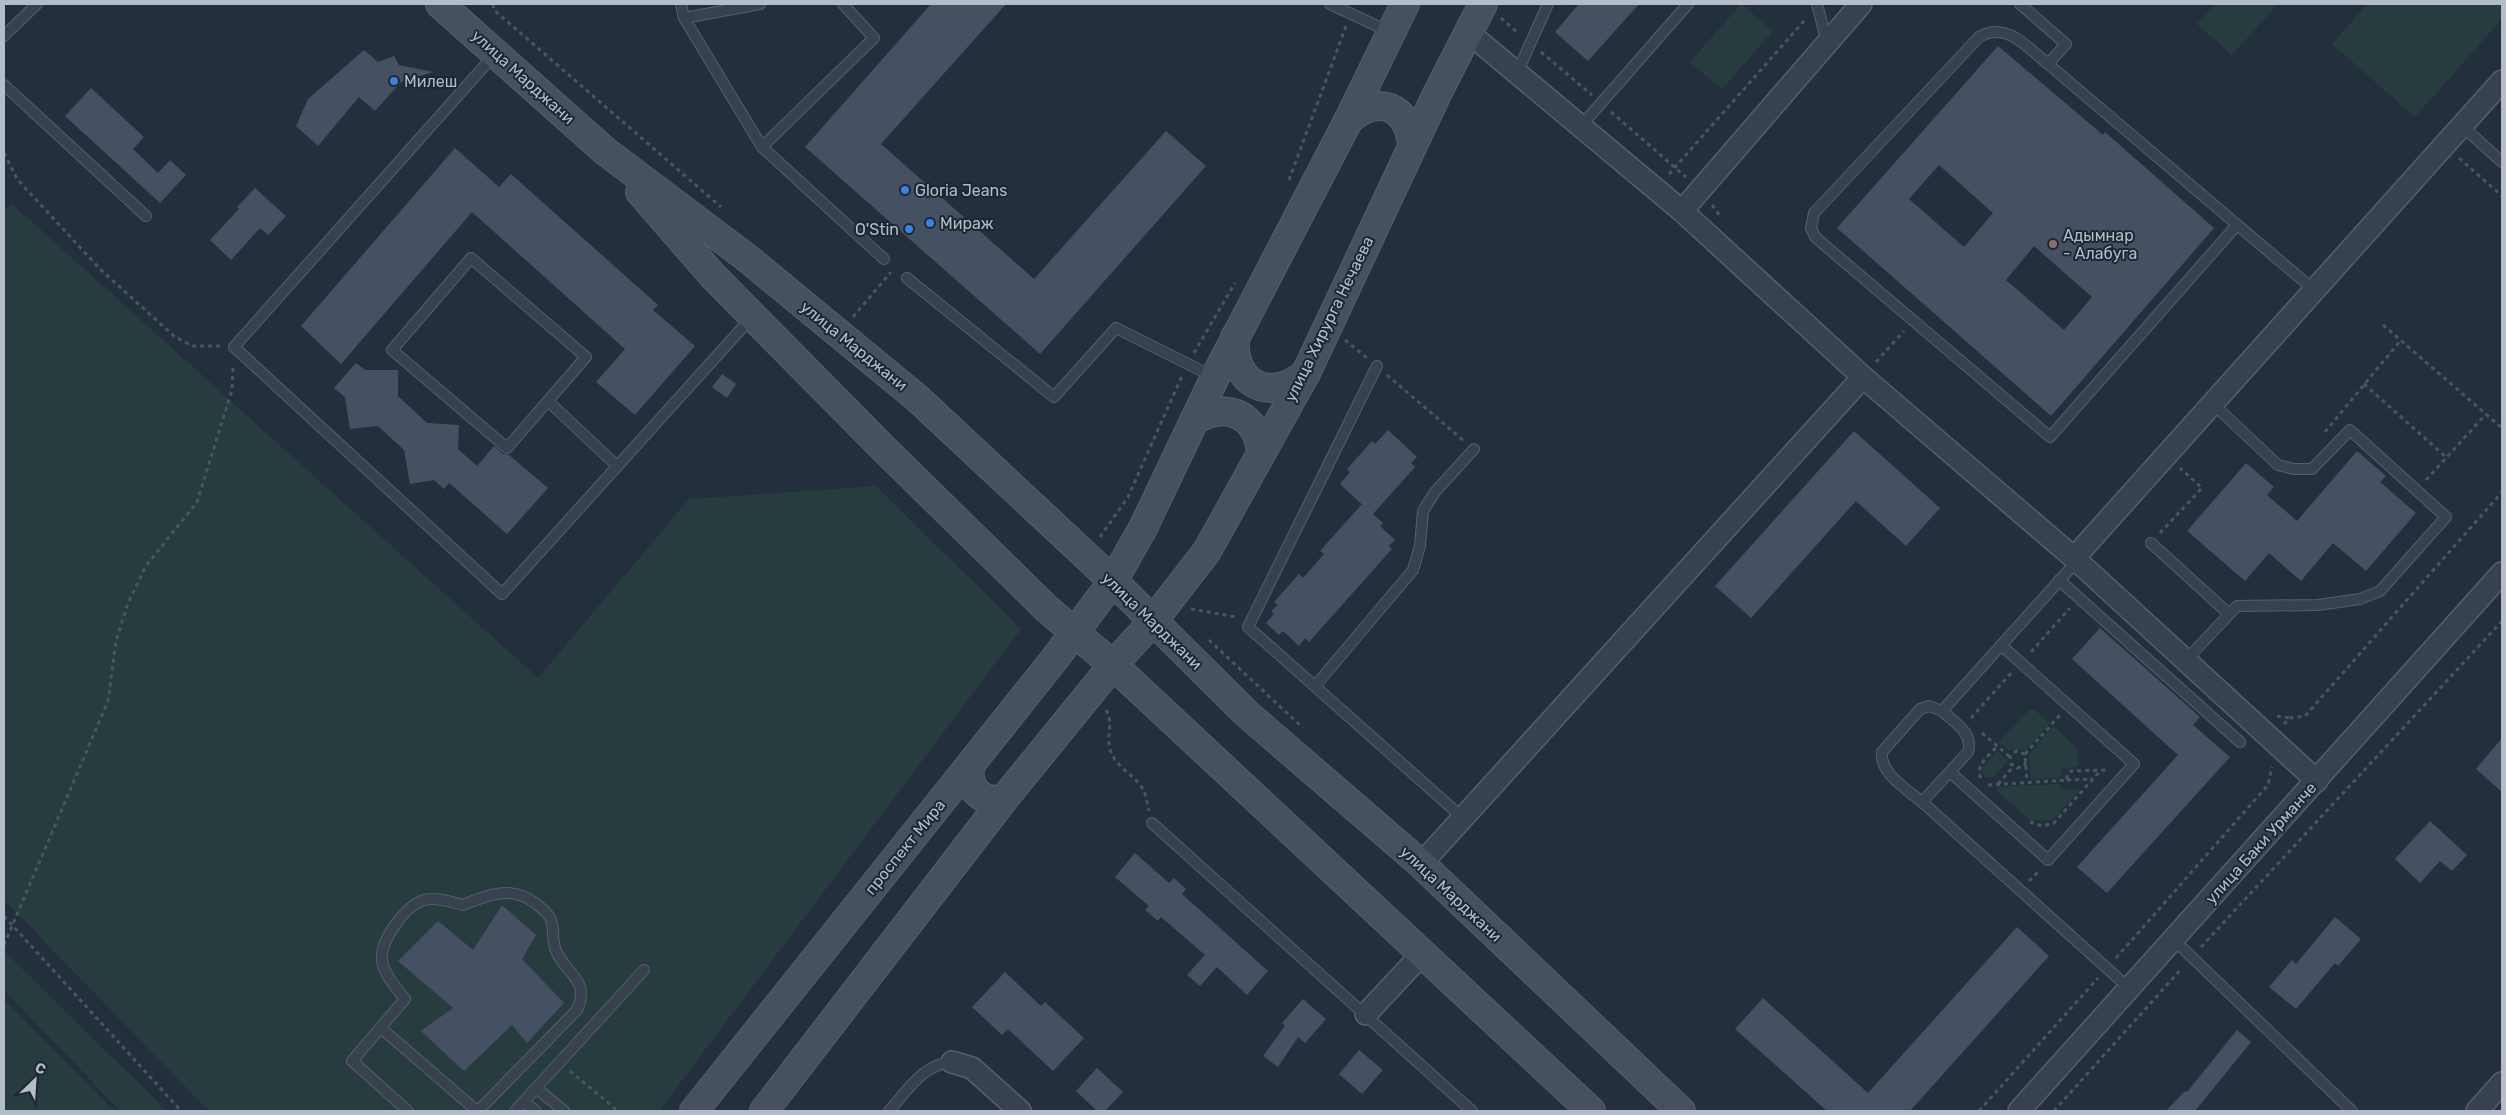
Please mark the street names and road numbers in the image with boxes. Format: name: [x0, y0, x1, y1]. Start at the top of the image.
street label: улица Марджани: [468, 26, 578, 128]
street label: улица Хирурга Нечаева: [1281, 233, 1377, 405]
street label: улица Марджани: [797, 297, 911, 395]
street label: улица Марджани: [1098, 568, 1206, 674]
street label: улица Баки Урманче: [2201, 778, 2321, 908]
street label: проспект Мира: [861, 796, 949, 898]
street label: улица Марджани: [1396, 842, 1506, 946]

